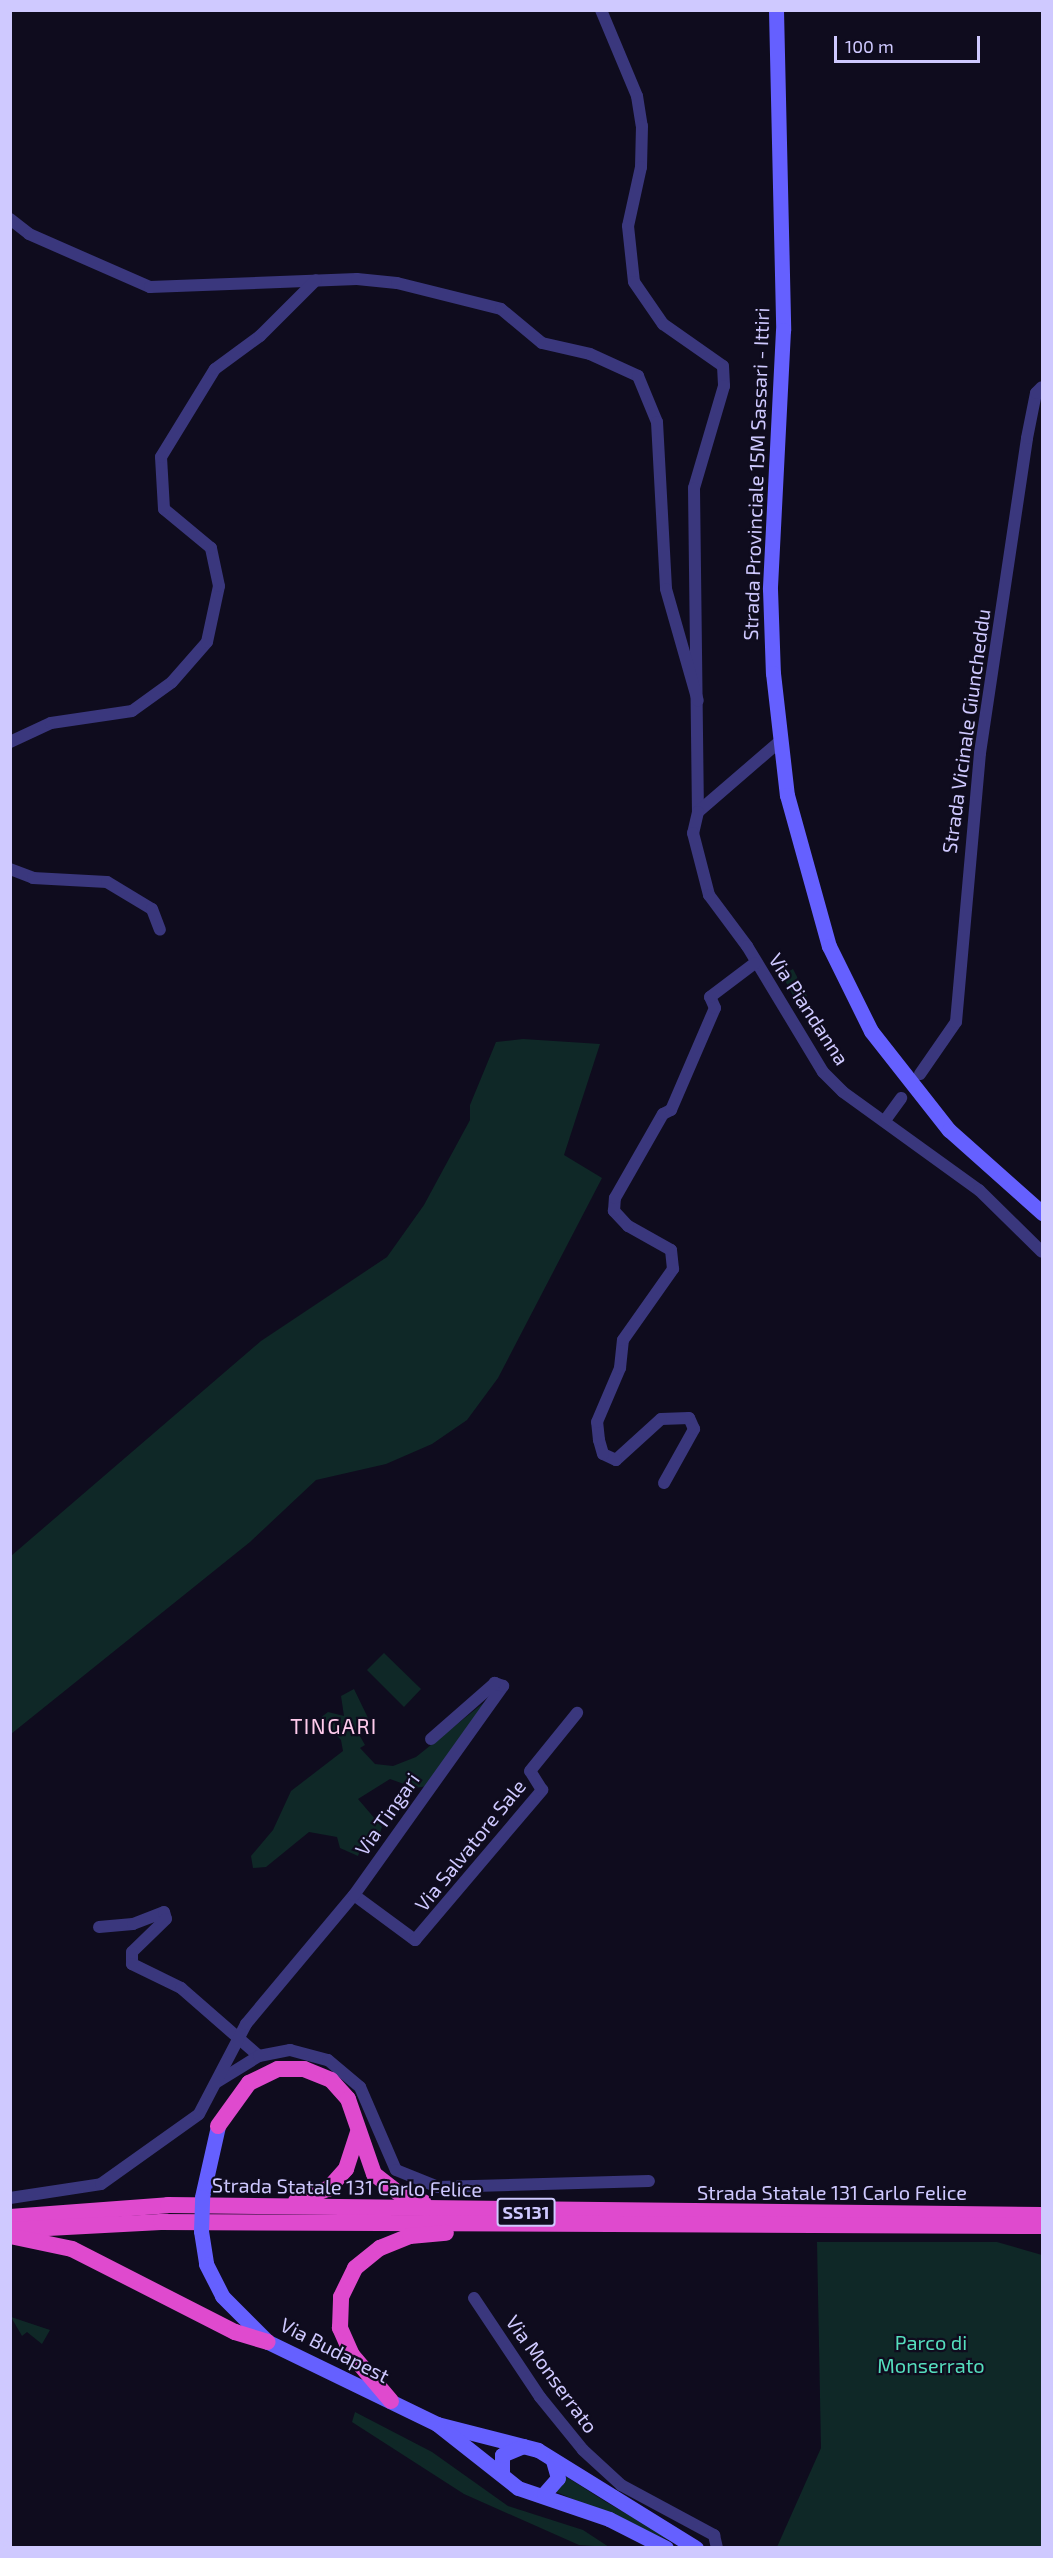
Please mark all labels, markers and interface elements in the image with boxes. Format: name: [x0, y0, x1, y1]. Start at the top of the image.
scale bar: [837, 24, 982, 62]
text: 100 m: [845, 35, 894, 57]
street label: Strada Provinciale 15M Sassari - Ittiri: [738, 307, 774, 641]
street label: Strada Vicinale Giuncheddu: [937, 607, 995, 855]
street label: Via Piandanna: [764, 949, 854, 1069]
district label: TINGARI: [290, 1713, 378, 1739]
street label: Via Tingari: [350, 1768, 424, 1860]
street label: Via Salvatore Sale: [410, 1774, 530, 1916]
street label: Strada Statale 131 Carlo Felice: [212, 2173, 482, 2201]
street label: Strada Statale 131 Carlo Felice: [697, 2180, 967, 2204]
road number: SS131: [496, 2197, 556, 2227]
street label: Via Monserrato: [501, 2310, 603, 2438]
street label: Via Budapest: [277, 2312, 393, 2388]
park label: Parco di Monserrato: [877, 2330, 985, 2377]

